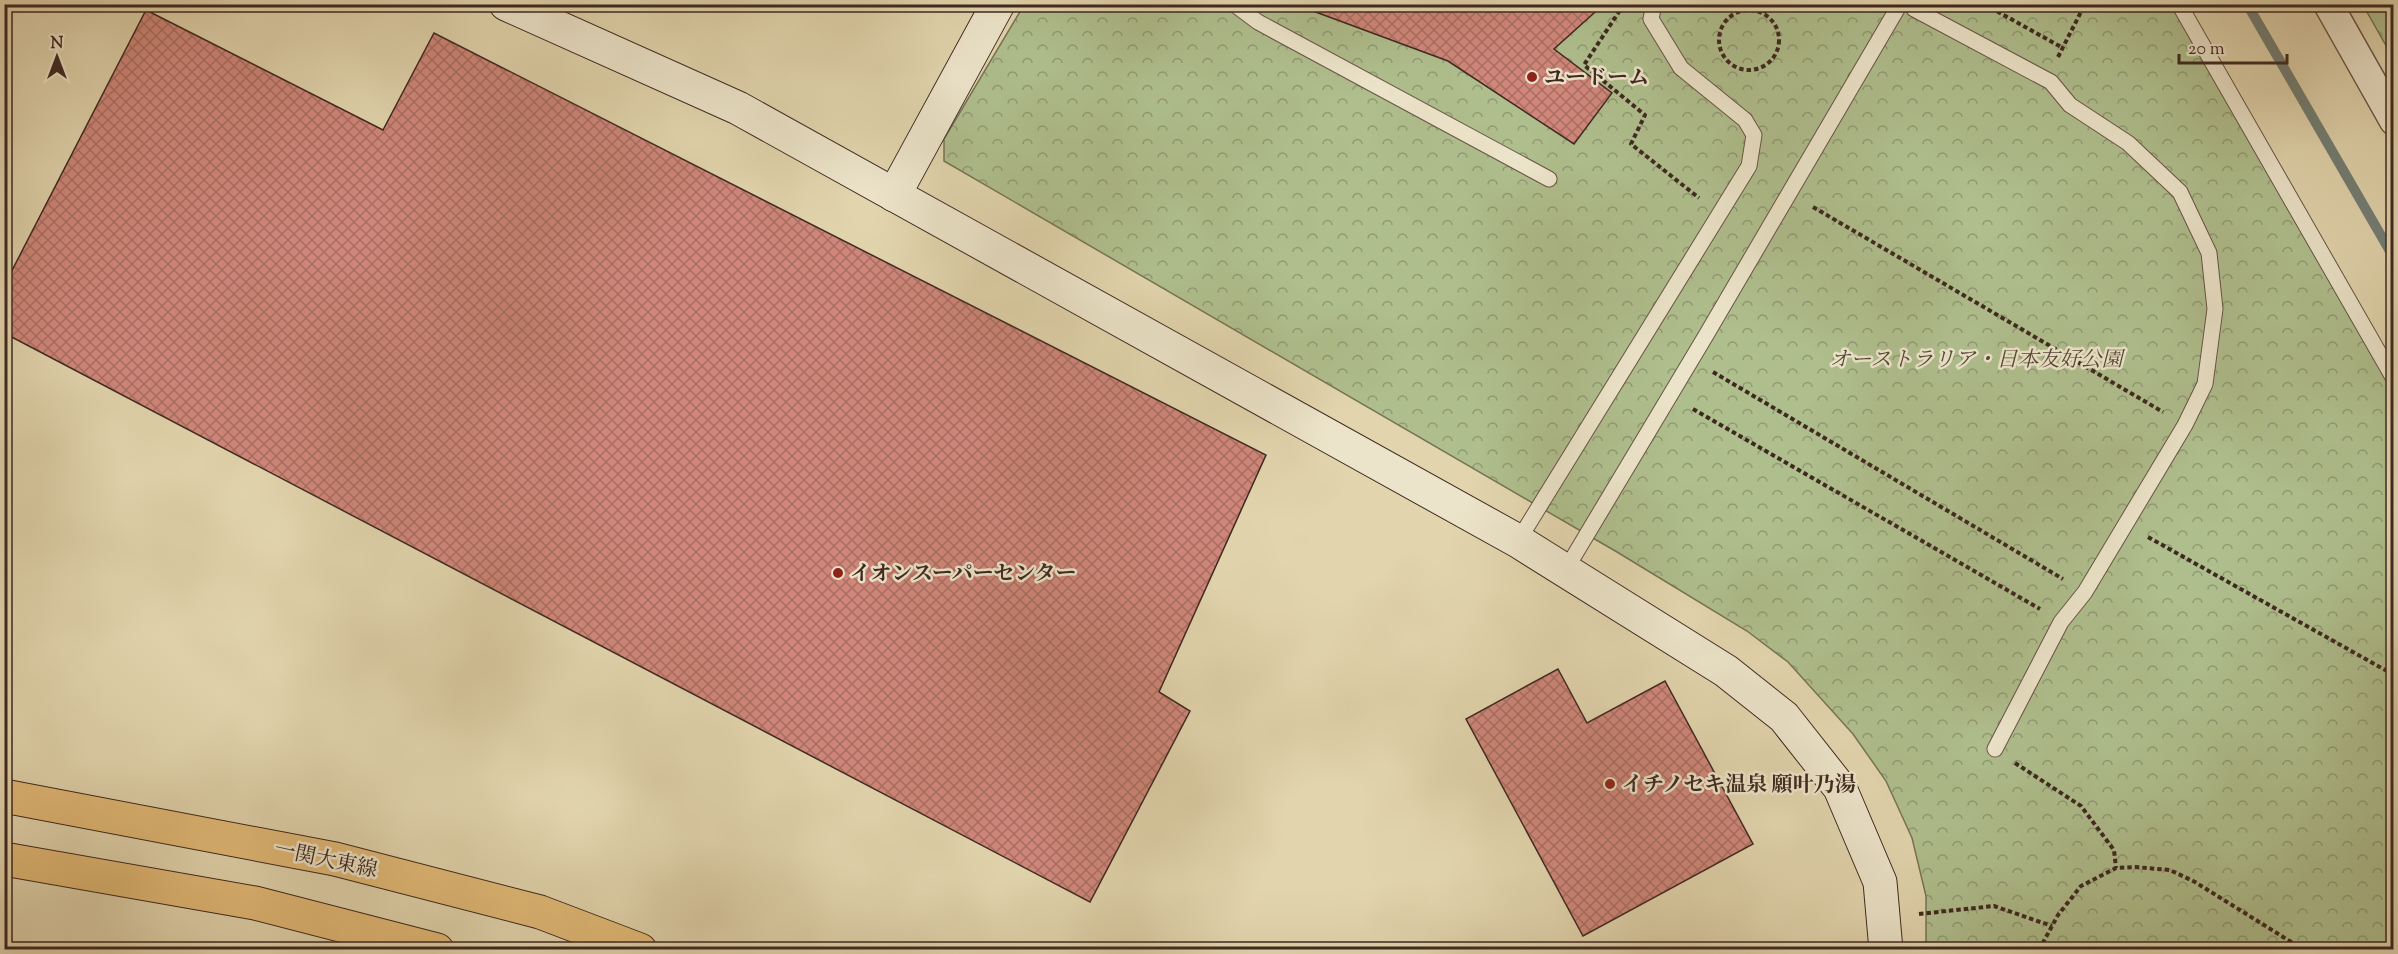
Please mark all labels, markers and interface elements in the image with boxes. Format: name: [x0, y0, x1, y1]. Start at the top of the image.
north arrow: [27, 27, 87, 87]
scale bar: [2179, 27, 2287, 65]
text: N: [51, 33, 64, 56]
text: 20 m: [2188, 37, 2225, 63]
place label: ユードーム: [1544, 64, 1649, 94]
marker: ユードーム: [1525, 70, 1539, 84]
park label: オーストラリア・日本友好公園: [1830, 346, 2125, 376]
place label: イオンスーパーセンター: [850, 560, 1076, 590]
marker: イオンスーパーセンター: [831, 566, 845, 580]
place label: イチノセキ温泉 願叶乃湯: [1622, 771, 1856, 801]
marker: イチノセキ温泉 願叶乃湯: [1603, 777, 1617, 791]
street label: 一関大東線: [271, 835, 380, 887]

